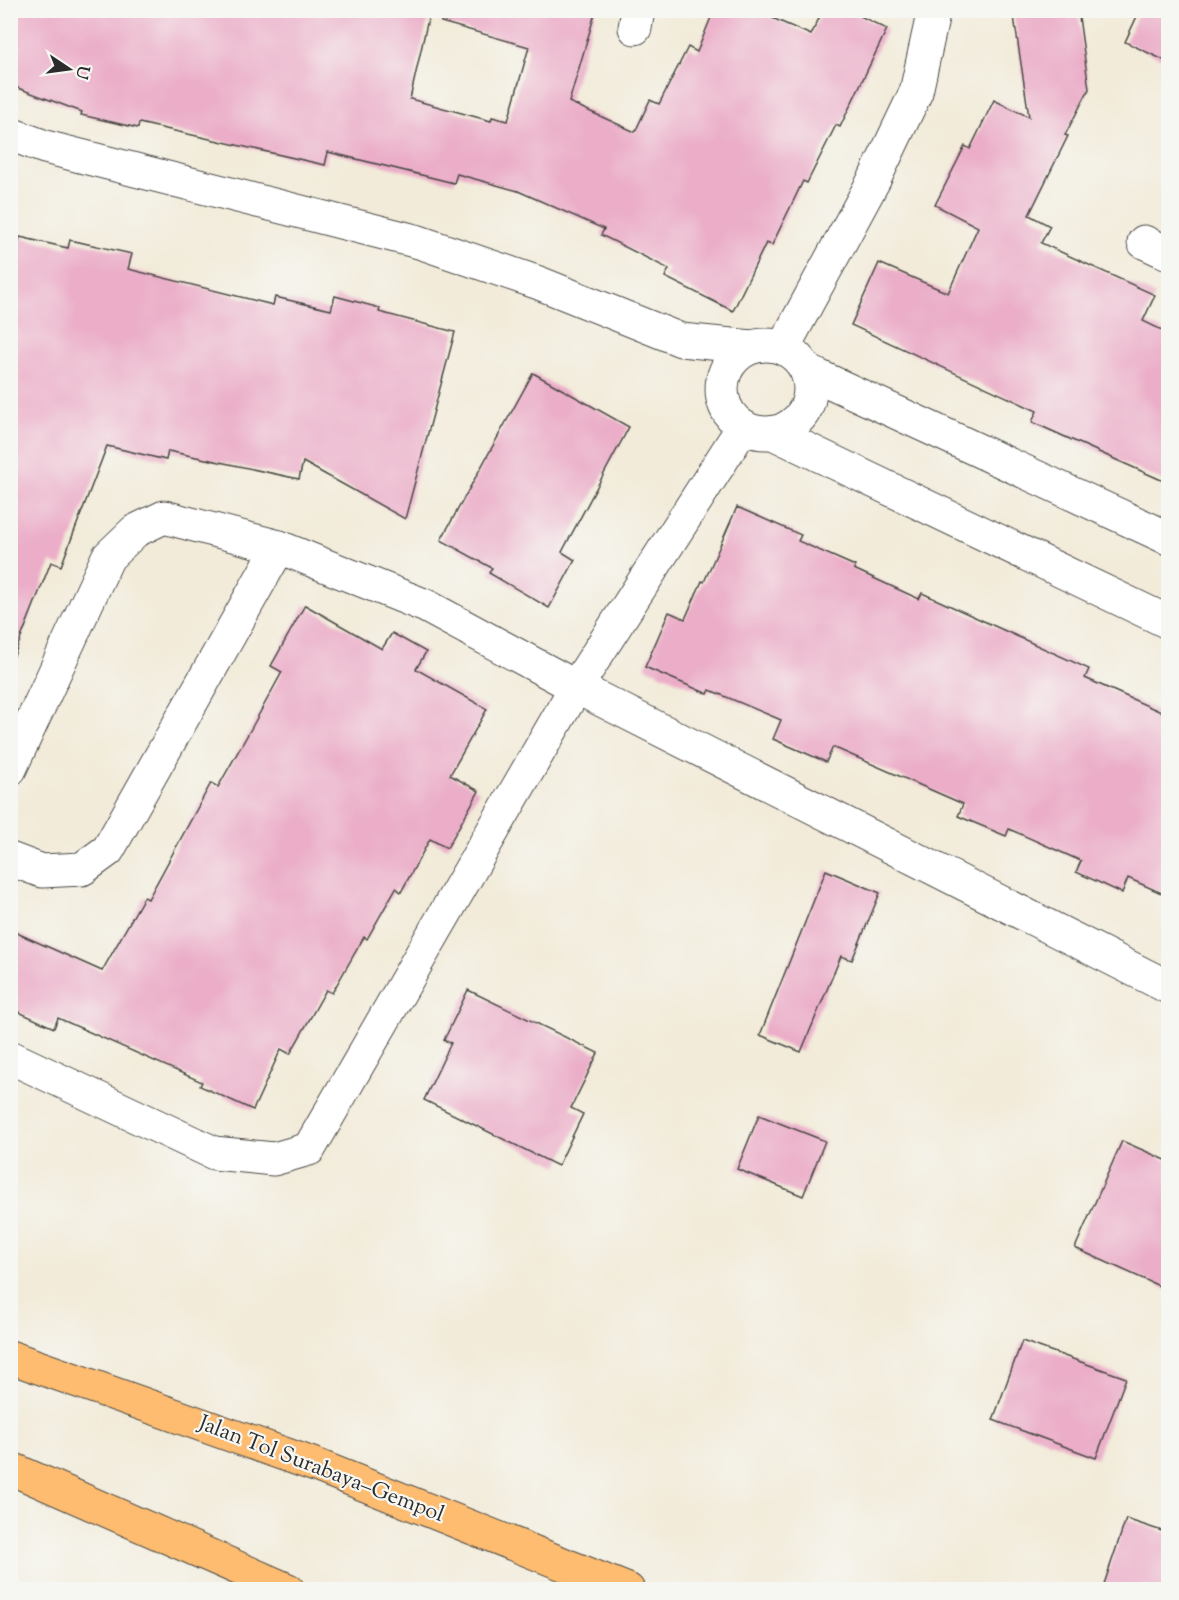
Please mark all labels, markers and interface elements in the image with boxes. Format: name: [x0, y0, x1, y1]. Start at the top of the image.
north arrow: [39, 39, 99, 99]
text: U: [68, 63, 94, 82]
street label: Jalan Tol Surabaya–Gempol: [193, 1408, 449, 1532]

